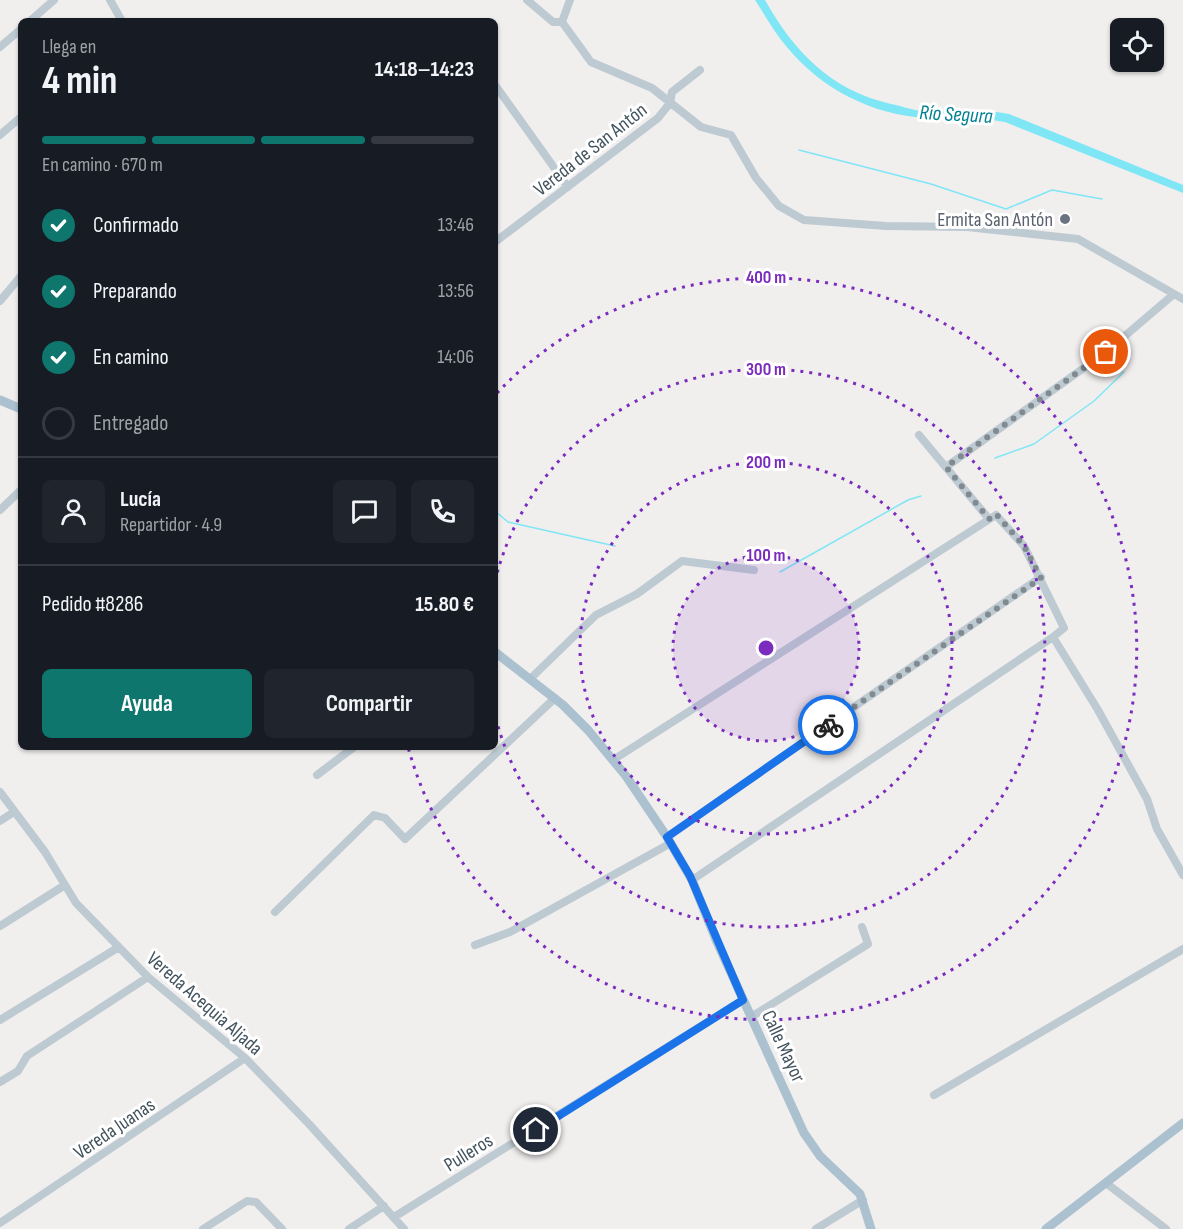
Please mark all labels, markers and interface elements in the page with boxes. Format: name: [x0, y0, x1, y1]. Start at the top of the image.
map controls: [1110, 18, 1164, 72]
button: locate: [1110, 18, 1164, 72]
text: Llega en: [42, 35, 96, 59]
text: 14:18–14:23: [375, 56, 474, 83]
text: 4 min: [42, 58, 117, 105]
street label: Vereda de San Antón: [529, 98, 652, 201]
water label: Río Segura: [919, 100, 994, 129]
text: En camino · 670 m: [42, 153, 163, 177]
place label: Ermita San Antón: [937, 208, 1053, 232]
icon: check: [42, 209, 75, 242]
text: Confirmado: [93, 212, 179, 239]
marker: Ermita San Antón: [1058, 212, 1072, 226]
text: 13:46: [438, 213, 474, 237]
text: 400 m: [746, 267, 786, 288]
icon: check: [42, 275, 75, 308]
text: Preparando: [93, 278, 177, 305]
text: 13:56: [438, 279, 474, 303]
pin: [1080, 326, 1131, 377]
icon: bag: [1089, 335, 1122, 368]
icon: check: [42, 341, 75, 374]
text: En camino: [93, 344, 169, 371]
text: 14:06: [437, 345, 474, 369]
text: 300 m: [746, 359, 786, 380]
text: Entregado: [93, 410, 168, 437]
text: 200 m: [746, 452, 786, 473]
button: person: [42, 480, 105, 543]
button: chat: [333, 480, 396, 543]
button: phone: [411, 480, 474, 543]
text: Lucía: [120, 486, 161, 513]
text: Repartidor · 4.9: [120, 513, 222, 537]
text: 100 m: [747, 545, 786, 566]
text: Pedido #8286: [42, 591, 144, 618]
text: 15.80 €: [415, 591, 474, 618]
centre of rings: [756, 638, 776, 658]
button: Ayuda: [42, 669, 252, 738]
button: Compartir: [264, 669, 474, 738]
courier: [798, 695, 858, 755]
icon: bike: [812, 709, 845, 742]
street label: Vereda Acequia Aljada: [142, 947, 267, 1061]
street label: Calle Mayor: [756, 1007, 810, 1087]
street label: Vereda Juanas: [69, 1093, 160, 1165]
pin: [510, 1104, 561, 1155]
icon: home: [519, 1113, 552, 1146]
street label: Pulleros: [440, 1129, 497, 1177]

